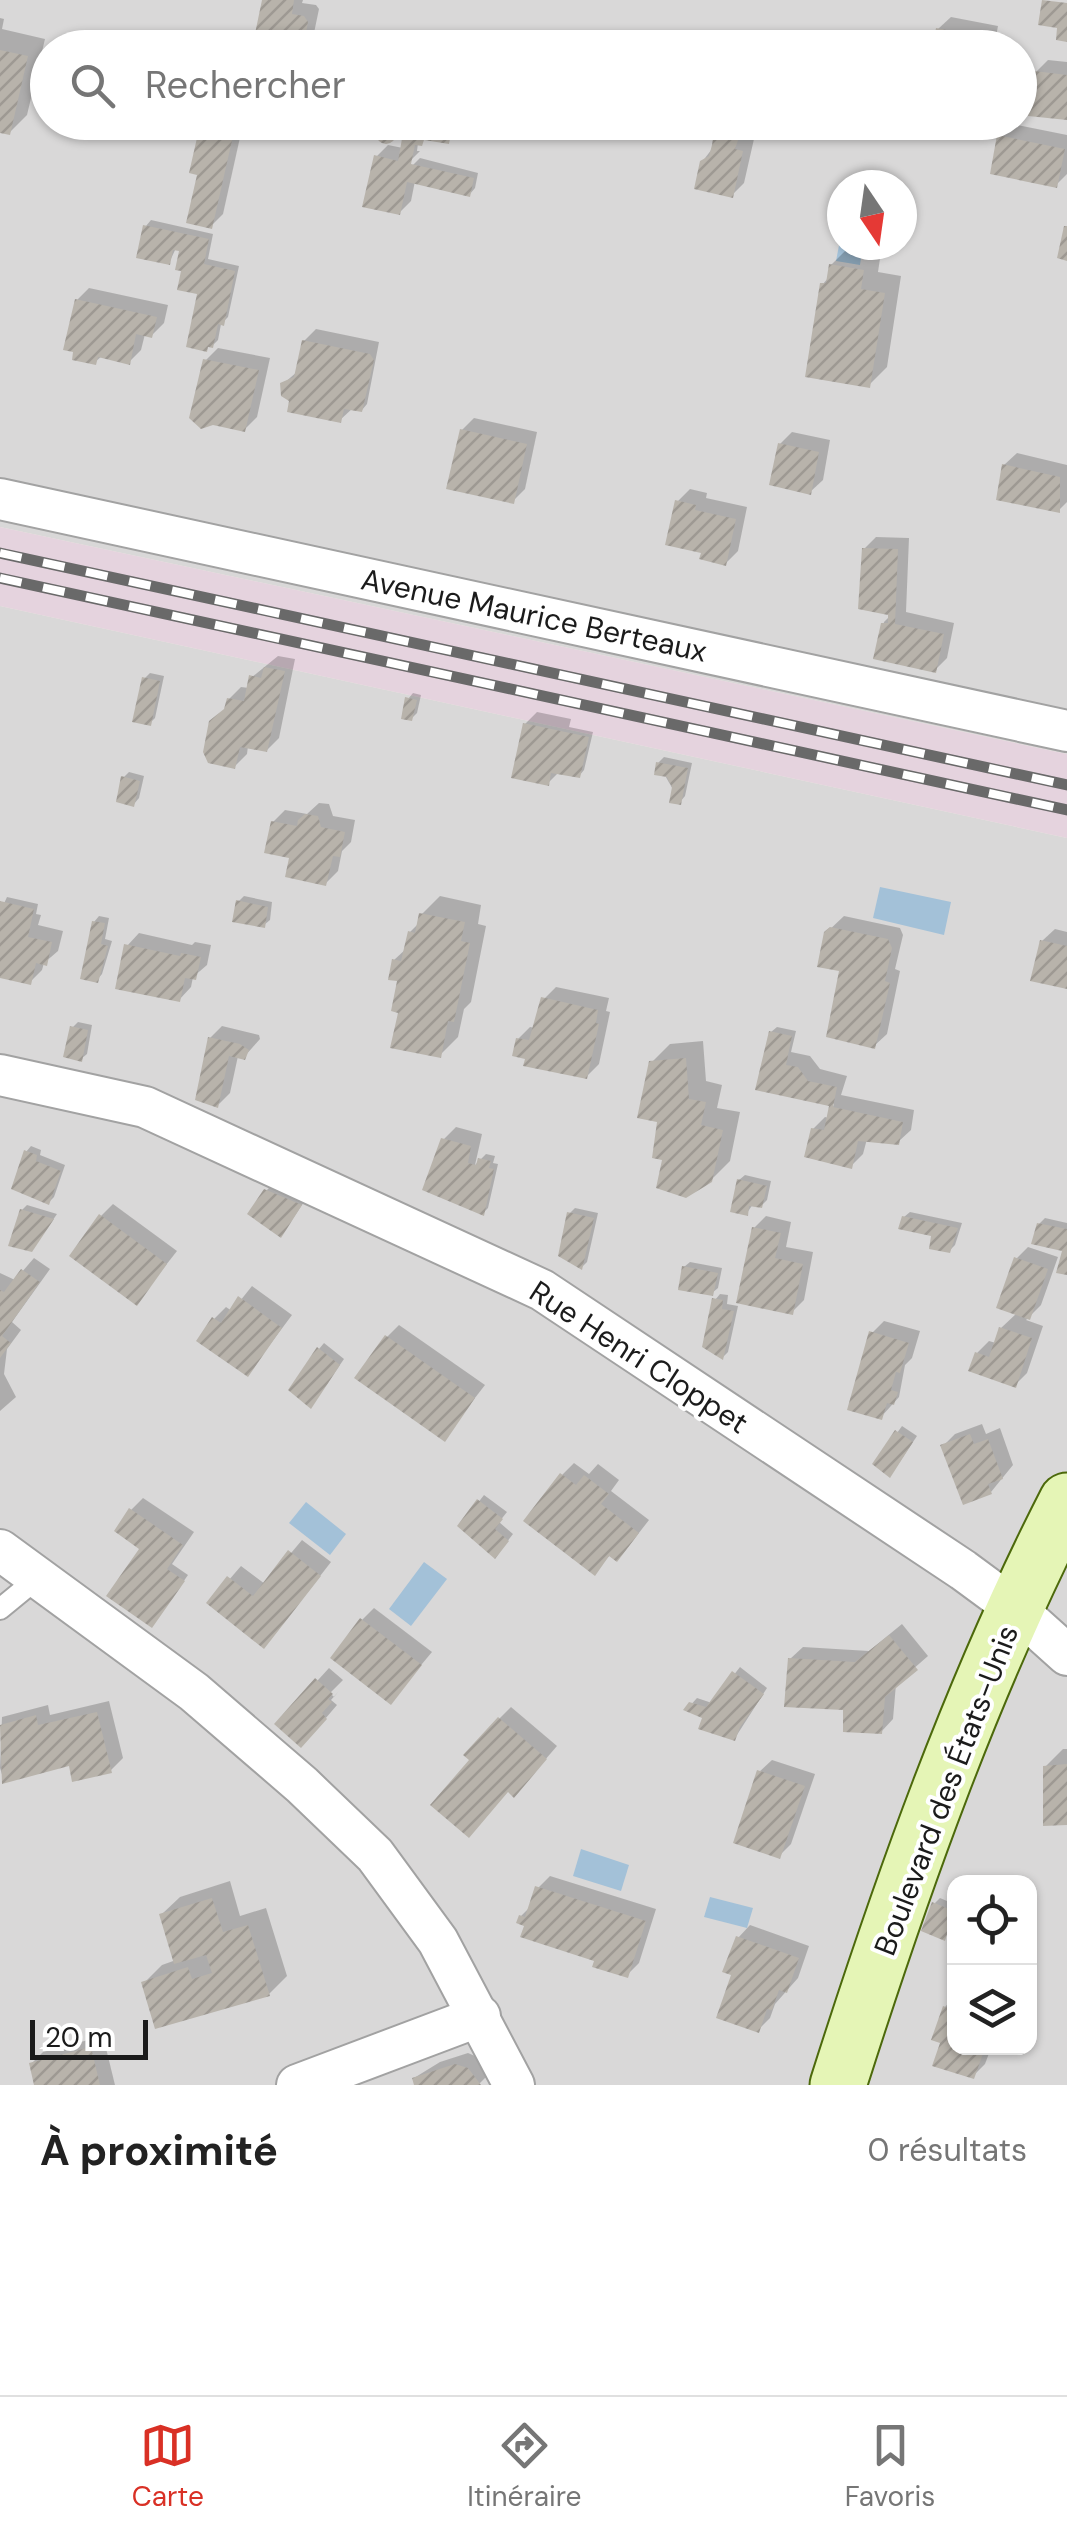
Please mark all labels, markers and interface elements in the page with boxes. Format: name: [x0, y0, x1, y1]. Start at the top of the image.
search box: [30, 30, 1037, 140]
icon: search: [65, 58, 120, 113]
text: Rechercher: [145, 60, 346, 110]
north arrow: [827, 170, 917, 260]
street label: Avenue Maurice Berteaux: [358, 559, 710, 671]
street label: Rue Henri Cloppet: [522, 1272, 756, 1442]
street label: Boulevard des États-Unis: [865, 1619, 1027, 1961]
map controls: [947, 1875, 1037, 2055]
button: locate: [947, 1875, 1037, 1965]
button: layers: [947, 1965, 1037, 2055]
scale bar: [30, 2015, 148, 2060]
text: 20 m: [45, 2019, 112, 2056]
text: À proximité: [40, 2123, 278, 2178]
text: 0 résultats: [868, 2129, 1027, 2171]
tab: Carte: [132, 2418, 204, 2515]
tab: Itinéraire: [467, 2418, 581, 2515]
tab: Favoris: [845, 2418, 935, 2515]

